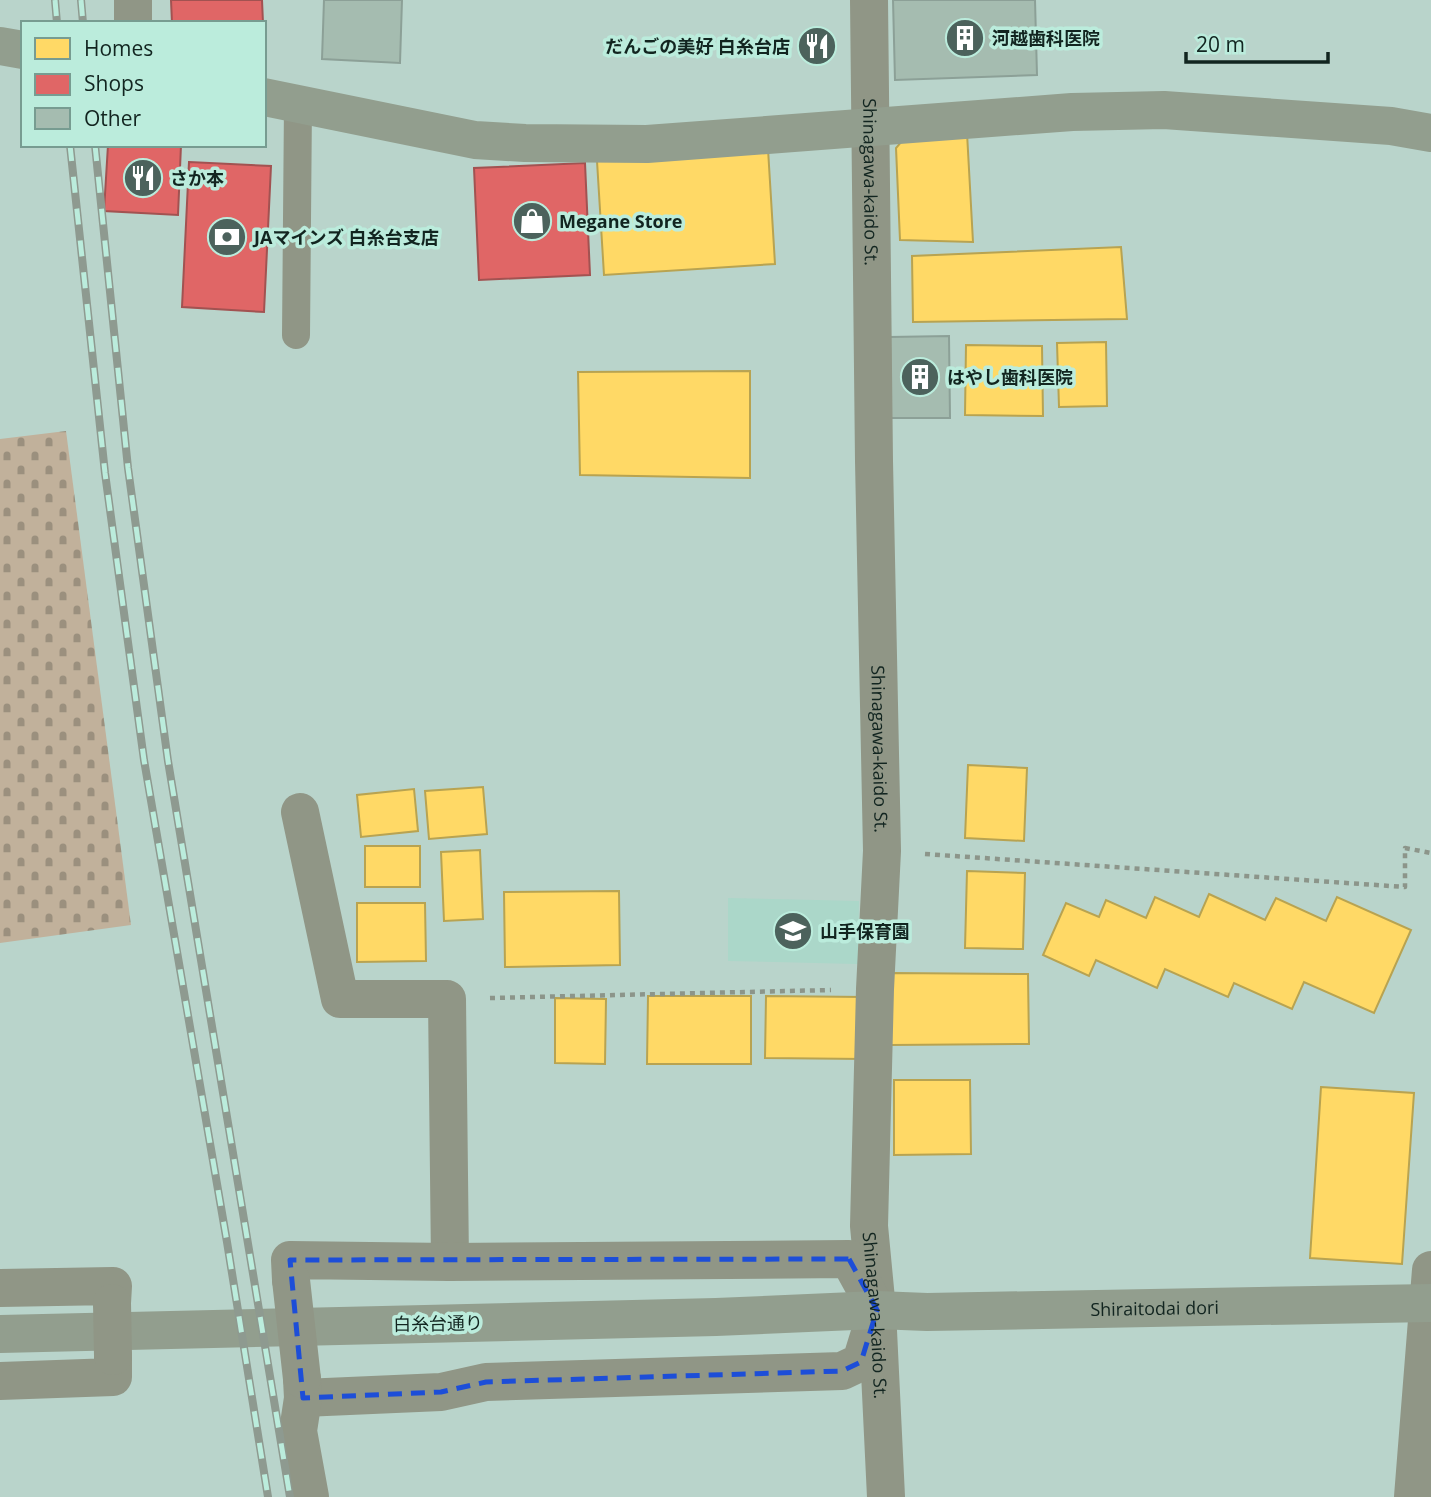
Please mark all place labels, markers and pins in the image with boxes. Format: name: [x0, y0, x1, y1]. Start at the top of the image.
building icon: 河越歯科医院: [944, 17, 986, 59]
restaurant icon: だんごの美好 白糸台店: [796, 25, 838, 67]
place label: 河越歯科医院: [992, 26, 1100, 50]
place label: だんごの美好 白糸台店: [605, 34, 790, 58]
restaurant icon: さか本: [122, 157, 164, 199]
place label: さか本: [170, 166, 224, 190]
shop icon: Megane Store: [511, 200, 553, 242]
place label: Megane Store: [559, 209, 682, 233]
bank icon: JAマインズ 白糸台支店: [206, 216, 248, 258]
place label: JAマインズ 白糸台支店: [252, 225, 439, 249]
building icon: はやし歯科医院: [899, 356, 941, 398]
place label: はやし歯科医院: [947, 365, 1073, 389]
school or university icon: 山手保育園: [772, 910, 814, 952]
place label: 山手保育園: [820, 919, 910, 943]

